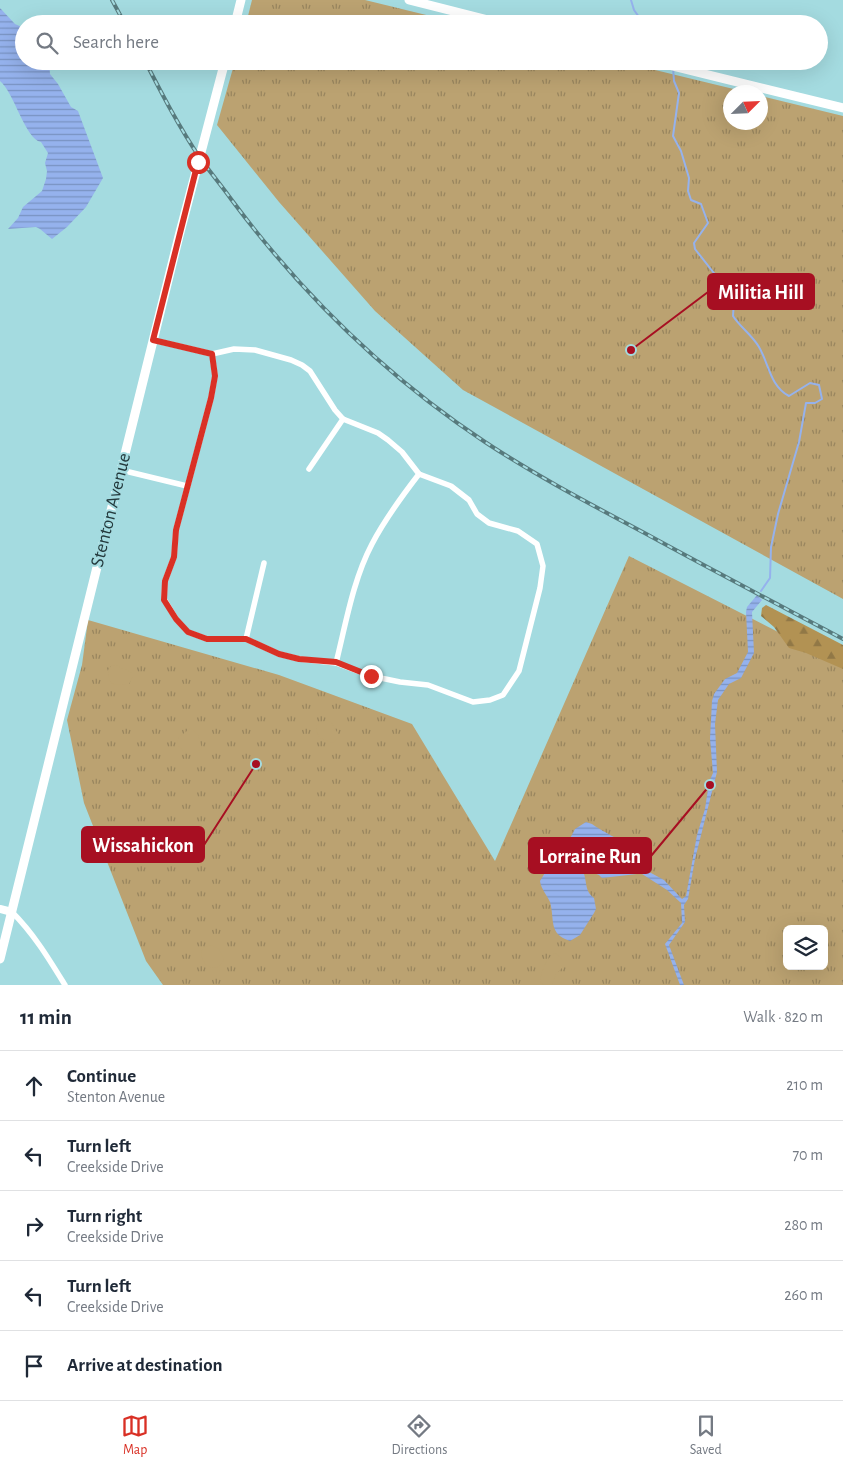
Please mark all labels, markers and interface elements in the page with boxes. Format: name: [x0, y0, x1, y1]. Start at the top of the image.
search box: [15, 15, 828, 70]
icon: search: [33, 29, 61, 57]
text: Search here: [73, 33, 159, 52]
north arrow: [723, 85, 768, 130]
route start: [187, 151, 210, 174]
callout: Militia Hill: [708, 274, 814, 309]
text: Militia Hill: [718, 283, 804, 303]
street label: Stenton Avenue: [88, 451, 134, 569]
route end: [360, 665, 383, 688]
callout: Wissahickon: [82, 827, 204, 862]
text: Wissahickon: [92, 836, 194, 856]
callout: Lorraine Run: [529, 838, 651, 873]
text: Lorraine Run: [539, 847, 641, 867]
map controls: [783, 925, 828, 970]
button: layers: [783, 925, 828, 970]
text: 11 min: [20, 1007, 72, 1028]
text: Walk · 820 m: [743, 1009, 823, 1025]
text: Continue: [67, 1067, 136, 1086]
icon: ahead: [20, 1072, 48, 1100]
text: 210 m: [786, 1077, 823, 1093]
text: Stenton Avenue: [67, 1089, 165, 1105]
text: Turn left: [67, 1137, 131, 1156]
icon: left: [20, 1142, 48, 1170]
text: 70 m: [792, 1147, 823, 1163]
text: Creekside Drive: [67, 1159, 164, 1175]
text: Turn right: [67, 1207, 142, 1226]
icon: right: [20, 1212, 48, 1240]
text: 280 m: [784, 1217, 823, 1233]
text: Creekside Drive: [67, 1229, 164, 1245]
text: Turn left: [67, 1277, 131, 1296]
icon: left: [20, 1282, 48, 1310]
text: 260 m: [784, 1287, 823, 1303]
text: Creekside Drive: [67, 1299, 164, 1315]
icon: arrive: [20, 1352, 48, 1380]
text: Arrive at destination: [67, 1356, 223, 1375]
tab: Map: [121, 1412, 149, 1459]
tab: Directions: [392, 1412, 447, 1459]
tab: Saved: [690, 1412, 722, 1459]

